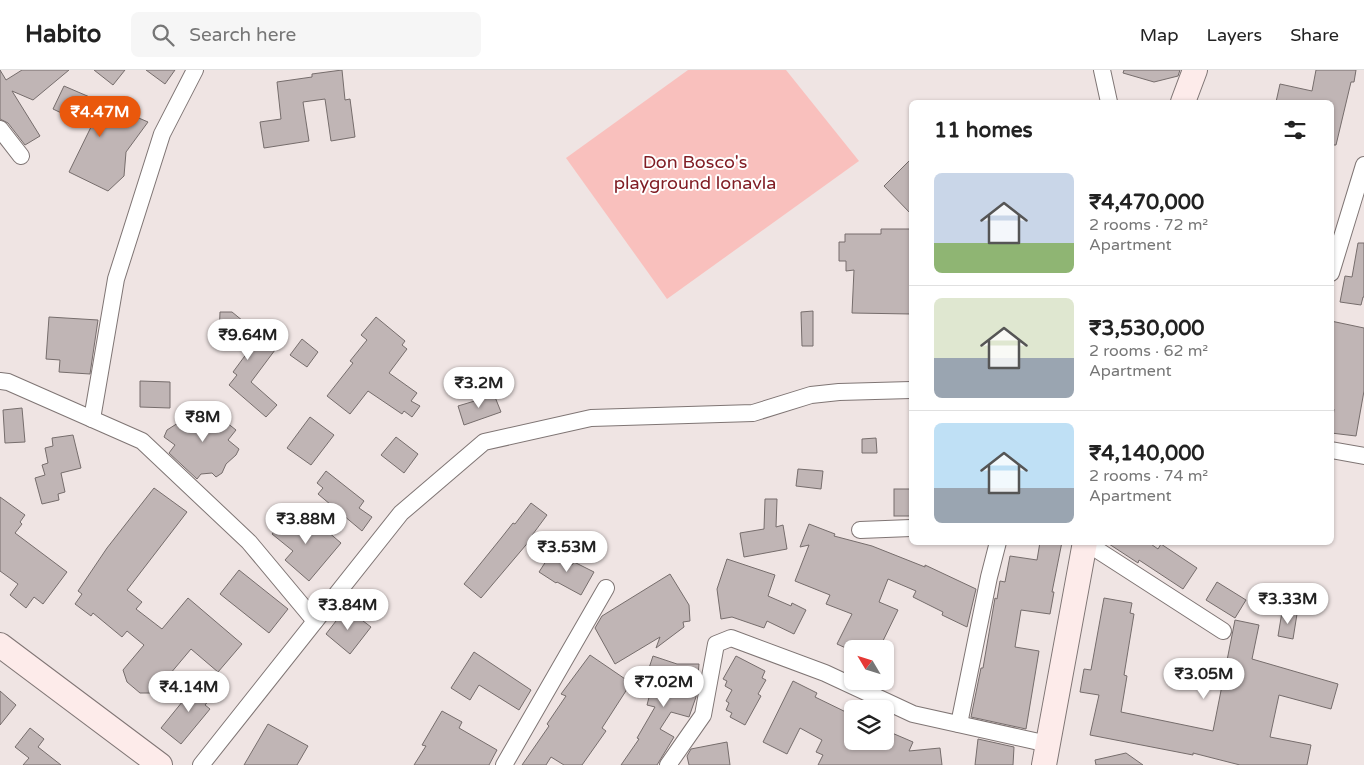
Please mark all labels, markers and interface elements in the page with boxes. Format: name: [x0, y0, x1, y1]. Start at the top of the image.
search box: [131, 12, 481, 57]
text: Habito: [25, 20, 101, 49]
icon: search: [149, 21, 177, 49]
text: Search here: [189, 24, 296, 46]
text: Map: [1140, 24, 1179, 46]
text: Layers: [1207, 24, 1262, 46]
text: Share: [1290, 24, 1339, 46]
pin: ₹4.47M: [59, 96, 141, 138]
text: ₹4.47M: [71, 102, 129, 122]
icon: filters: [1281, 116, 1309, 144]
text: 11 homes: [934, 118, 1033, 143]
park label: Don Bosco's playground lonavla: [614, 151, 776, 194]
text: ₹4,470,000: [1089, 190, 1204, 215]
icon: home: [974, 193, 1034, 253]
text: 2 rooms · 72 m²: [1089, 215, 1208, 235]
text: Apartment: [1089, 235, 1172, 255]
text: ₹3,530,000: [1089, 316, 1205, 341]
pin: ₹9.64M: [207, 318, 289, 361]
icon: home: [974, 318, 1034, 378]
text: ₹9.64M: [218, 325, 278, 345]
text: 2 rooms · 62 m²: [1089, 341, 1208, 361]
text: Apartment: [1089, 361, 1172, 381]
pin: ₹3.2M: [444, 366, 514, 409]
text: ₹3.2M: [454, 373, 504, 393]
pin: ₹8M: [179, 400, 227, 443]
text: ₹8M: [186, 407, 220, 427]
text: ₹4,140,000: [1089, 441, 1205, 466]
icon: home: [974, 443, 1034, 503]
text: 2 rooms · 74 m²: [1089, 466, 1208, 486]
text: Apartment: [1089, 486, 1172, 506]
pin: ₹3.88M: [265, 502, 347, 545]
text: ₹3.88M: [276, 509, 336, 529]
pin: ₹3.53M: [526, 530, 608, 573]
text: ₹3.53M: [537, 537, 597, 557]
pin: ₹3.33M: [1247, 582, 1329, 625]
pin: ₹3.84M: [307, 588, 389, 631]
text: ₹3.33M: [1258, 589, 1318, 609]
text: ₹3.84M: [318, 595, 378, 615]
north arrow: [844, 640, 894, 690]
map controls: [844, 640, 894, 750]
pin: ₹3.05M: [1163, 658, 1245, 700]
text: ₹3.05M: [1174, 664, 1234, 684]
pin: ₹7.02M: [623, 666, 705, 708]
pin: ₹4.14M: [148, 670, 230, 713]
text: ₹7.02M: [635, 672, 693, 692]
text: ₹4.14M: [159, 677, 219, 697]
button: layers: [844, 700, 894, 750]

